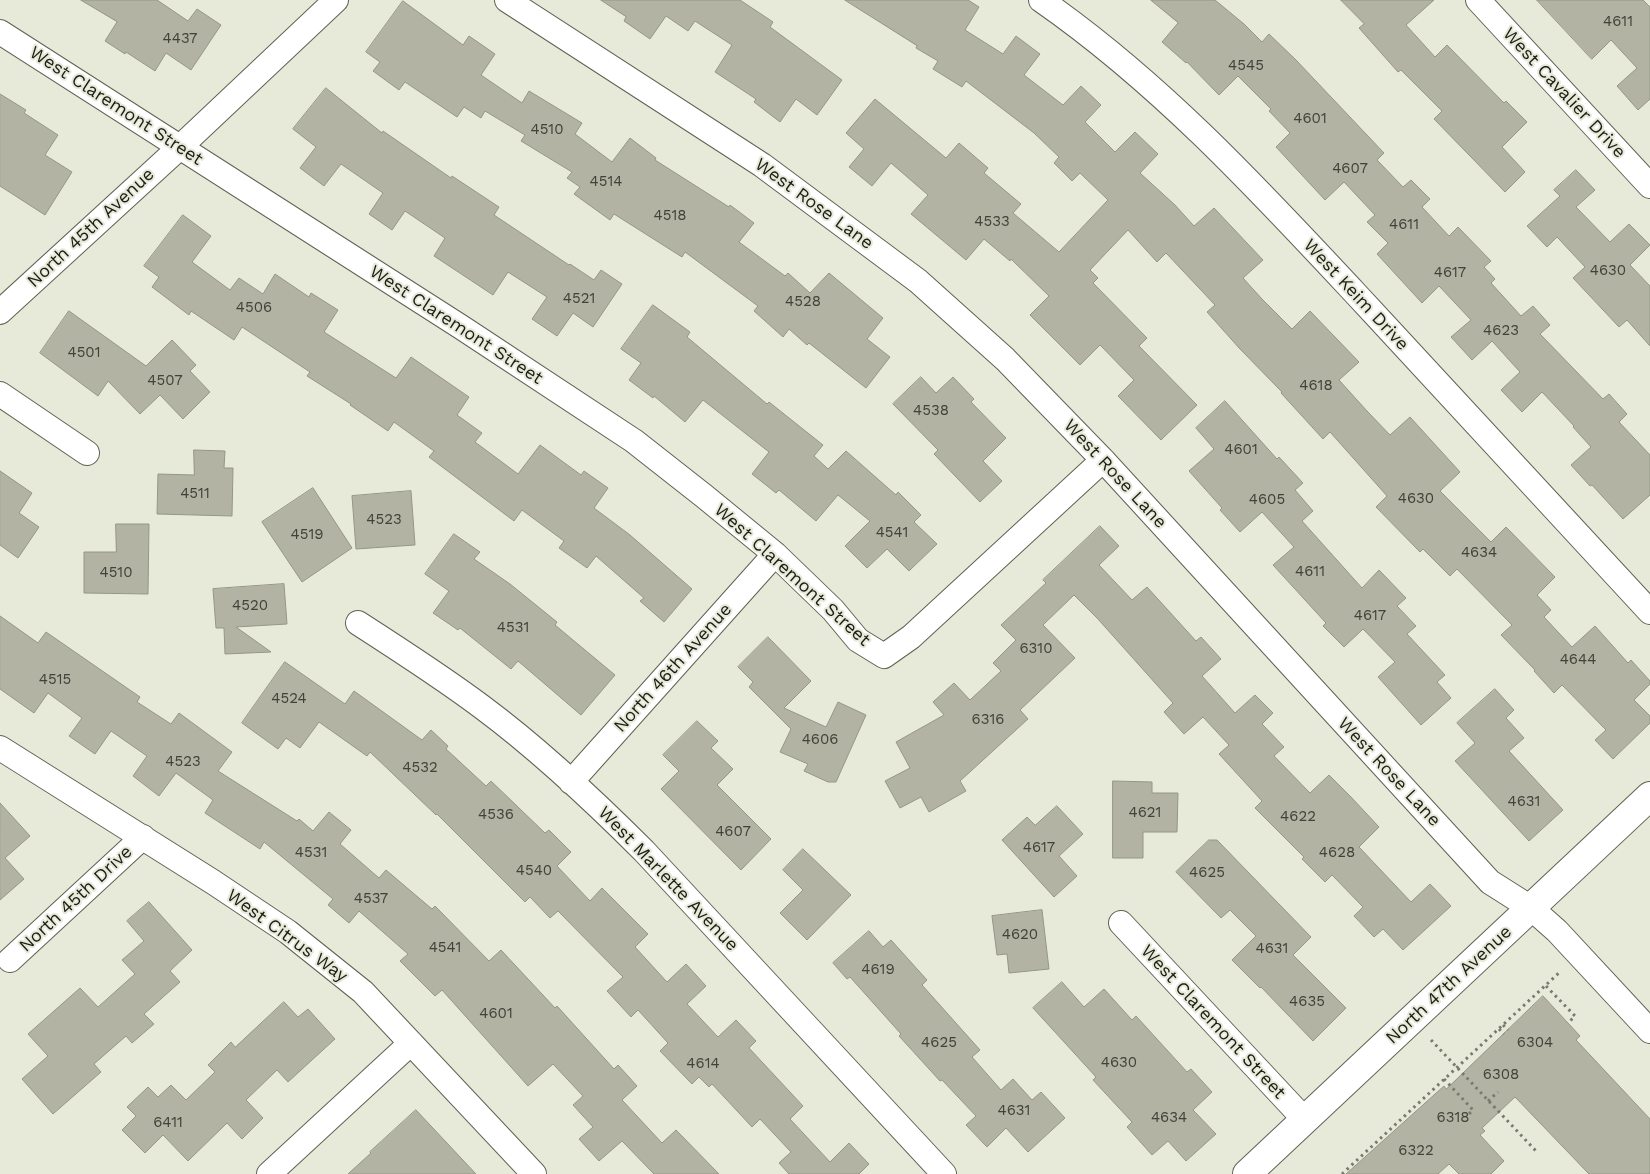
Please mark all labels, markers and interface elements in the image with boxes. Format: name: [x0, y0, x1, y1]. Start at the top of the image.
house number: 4611: [1603, 13, 1633, 31]
street label: West Cavalier Drive: [1498, 23, 1630, 163]
house number: 4437: [163, 30, 197, 48]
street label: West Claremont Street: [25, 42, 207, 170]
house number: 4545: [1228, 57, 1264, 75]
house number: 4601: [1293, 110, 1327, 128]
house number: 4510: [530, 121, 564, 139]
street label: West Rose Lane: [751, 154, 877, 254]
house number: 4607: [1332, 160, 1368, 178]
street label: North 45th Avenue: [23, 164, 159, 292]
house number: 4514: [590, 173, 622, 191]
house number: 4518: [654, 207, 686, 225]
house number: 4533: [974, 213, 1010, 231]
house number: 4611: [1389, 216, 1419, 234]
street label: West Keim Drive: [1299, 235, 1413, 355]
street label: West Claremont Street: [365, 261, 547, 389]
house number: 4630: [1590, 262, 1626, 280]
house number: 4617: [1434, 264, 1466, 282]
house number: 4521: [563, 290, 595, 308]
house number: 4528: [785, 293, 821, 311]
house number: 4506: [236, 299, 272, 317]
house number: 4623: [1483, 322, 1519, 340]
house number: 4501: [67, 344, 101, 362]
house number: 4507: [147, 372, 183, 390]
house number: 4618: [1299, 377, 1333, 395]
house number: 4538: [913, 402, 949, 420]
street label: West Rose Lane: [1059, 415, 1171, 533]
house number: 4601: [1224, 441, 1258, 459]
house number: 4511: [180, 485, 210, 503]
house number: 4630: [1398, 490, 1434, 508]
house number: 4605: [1249, 491, 1285, 509]
street label: West Claremont Street: [710, 499, 874, 651]
house number: 4523: [366, 511, 402, 529]
house number: 4541: [876, 524, 908, 542]
house number: 4519: [291, 526, 323, 544]
house number: 4634: [1461, 544, 1497, 562]
house number: 4611: [1295, 563, 1325, 581]
house number: 4510: [99, 564, 133, 582]
house number: 4520: [232, 597, 268, 615]
street label: North 46th Avenue: [609, 599, 737, 737]
house number: 4617: [1354, 607, 1386, 625]
house number: 4531: [497, 619, 529, 637]
house number: 6310: [1019, 640, 1053, 658]
house number: 4644: [1560, 651, 1596, 669]
house number: 4515: [39, 671, 71, 689]
house number: 4524: [271, 690, 307, 708]
house number: 6316: [972, 711, 1004, 729]
street label: West Rose Lane: [1333, 713, 1445, 831]
house number: 4606: [802, 731, 838, 749]
house number: 4523: [165, 753, 201, 771]
house number: 4532: [402, 759, 438, 777]
house number: 4631: [1508, 793, 1540, 811]
street label: West Marlette Avenue: [593, 802, 743, 956]
house number: 4621: [1129, 804, 1161, 822]
house number: 4536: [478, 806, 514, 824]
house number: 4622: [1280, 808, 1316, 826]
house number: 4607: [715, 823, 751, 841]
house number: 4617: [1023, 839, 1055, 857]
street label: North 45th Drive: [15, 841, 137, 957]
house number: 4531: [295, 844, 327, 862]
house number: 4628: [1319, 844, 1355, 862]
house number: 4540: [516, 862, 552, 880]
house number: 4625: [1189, 864, 1225, 882]
street label: West Citrus Way: [222, 885, 352, 987]
house number: 4537: [354, 890, 388, 908]
street label: North 47th Avenue: [1382, 921, 1516, 1049]
house number: 4620: [1002, 926, 1038, 944]
house number: 4541: [429, 939, 461, 957]
house number: 4631: [1256, 940, 1288, 958]
street label: West Claremont Street: [1136, 941, 1290, 1103]
house number: 4619: [861, 961, 895, 979]
house number: 4635: [1289, 993, 1325, 1011]
house number: 4601: [479, 1005, 513, 1023]
house number: 4625: [921, 1034, 957, 1052]
house number: 6304: [1517, 1034, 1553, 1052]
house number: 4630: [1101, 1054, 1137, 1072]
house number: 4614: [686, 1055, 720, 1073]
house number: 6308: [1483, 1066, 1519, 1084]
house number: 4631: [998, 1102, 1030, 1120]
house number: 4634: [1151, 1109, 1187, 1127]
house number: 6318: [1437, 1109, 1469, 1127]
house number: 6411: [153, 1114, 183, 1132]
house number: 6322: [1398, 1142, 1434, 1160]

